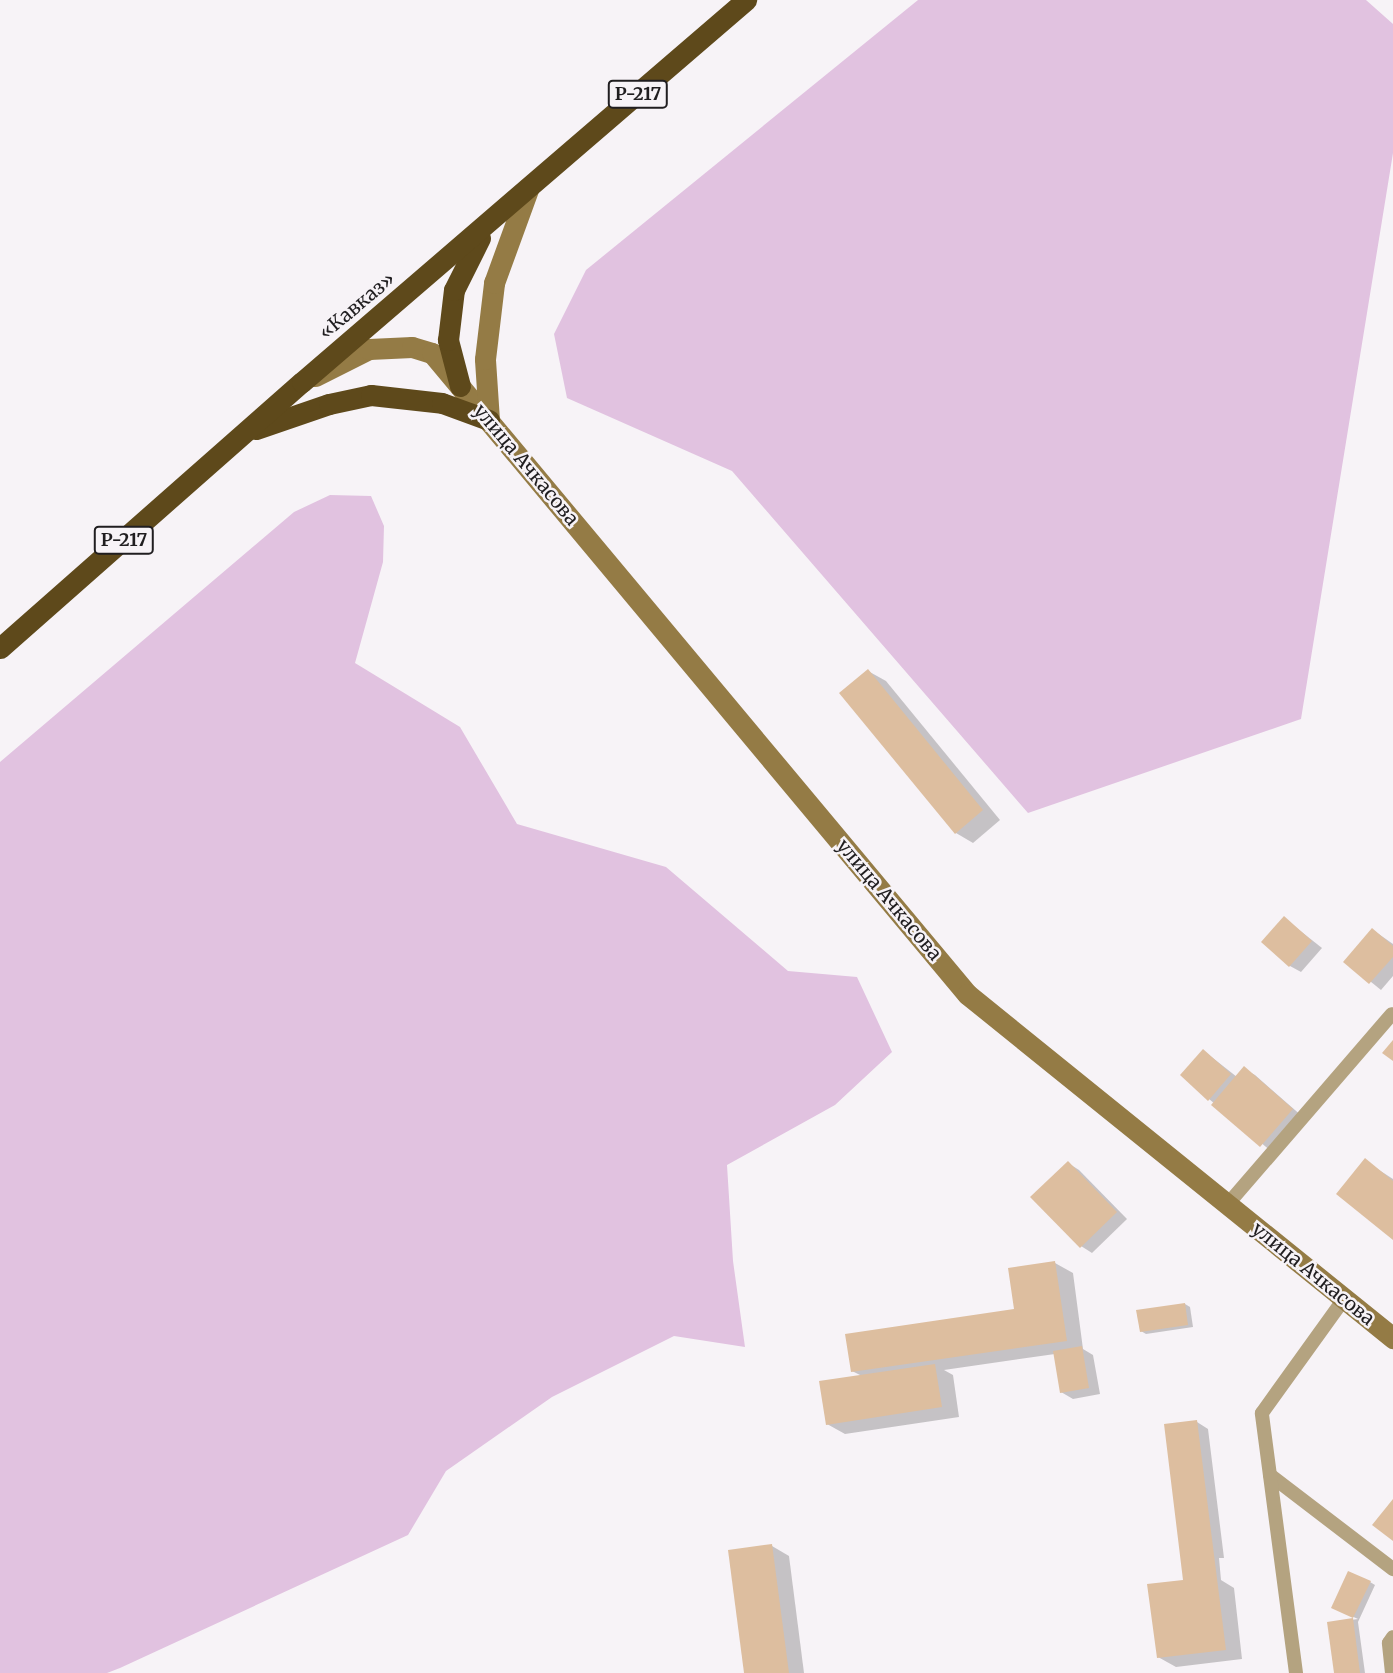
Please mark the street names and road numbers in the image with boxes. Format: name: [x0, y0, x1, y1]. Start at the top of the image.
road number: Р-217: [606, 80, 670, 108]
street label: «Кавказ»: [314, 268, 400, 344]
street label: улица Ачкасова: [469, 400, 583, 530]
road number: Р-217: [92, 526, 156, 554]
street label: улица Ачкасова: [832, 835, 946, 965]
street label: улица Ачкасова: [1247, 1218, 1379, 1330]

